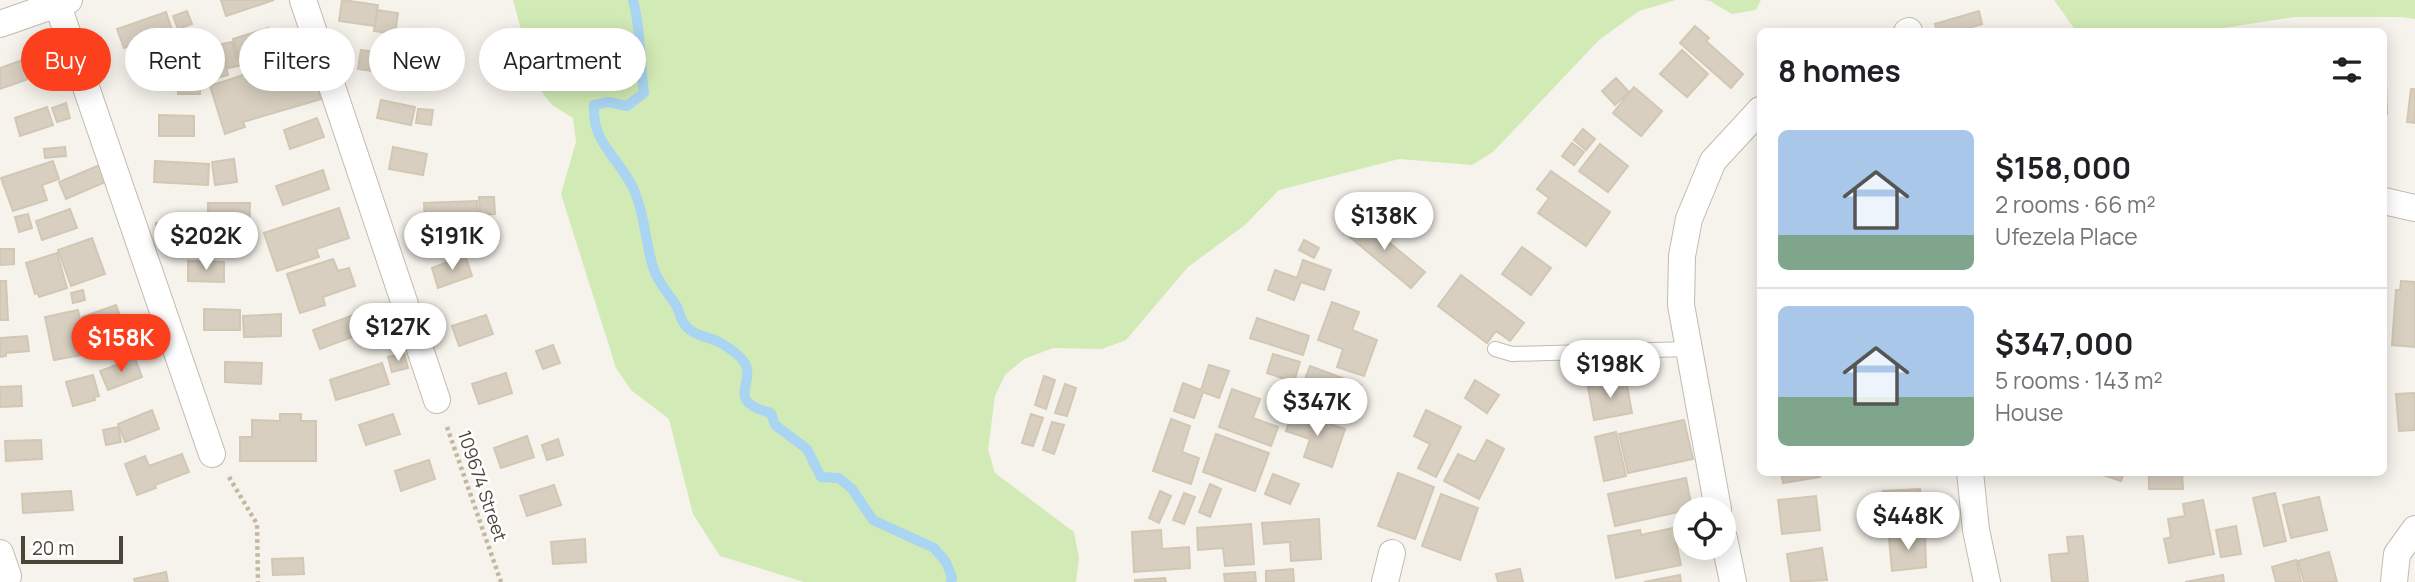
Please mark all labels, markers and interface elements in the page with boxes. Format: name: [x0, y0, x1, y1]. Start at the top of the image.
chip: Buy: [21, 28, 111, 91]
chip: Rent: [125, 28, 225, 91]
chip: Filters: [239, 28, 355, 91]
chip: New: [369, 28, 465, 91]
chip: Apartment: [479, 28, 646, 91]
text: 8 homes: [1778, 50, 1901, 91]
icon: filters: [2328, 51, 2366, 89]
text: $158,000: [1995, 147, 2131, 188]
icon: home: [1834, 158, 1918, 242]
text: 2 rooms · 66 m²: [1995, 188, 2156, 220]
pin: $138K: [1335, 192, 1433, 252]
text: $138K: [1351, 199, 1417, 231]
pin: $202K: [157, 212, 255, 272]
pin: $191K: [403, 212, 501, 272]
text: $202K: [170, 219, 242, 251]
text: $191K: [420, 219, 484, 251]
text: Ufezela Place: [1995, 220, 2138, 252]
pin: $127K: [349, 304, 447, 363]
text: $127K: [365, 310, 431, 342]
pin: $158K: [72, 314, 170, 374]
text: $158K: [88, 321, 154, 353]
text: $347,000: [1995, 323, 2133, 364]
icon: home: [1834, 334, 1918, 418]
pin: $198K: [1561, 340, 1659, 400]
text: $198K: [1576, 347, 1644, 379]
text: 5 rooms · 143 m²: [1995, 364, 2163, 396]
pin: $347K: [1268, 378, 1366, 438]
text: $347K: [1283, 385, 1351, 417]
text: House: [1995, 396, 2064, 428]
street label: 109674 Street: [453, 427, 513, 544]
pin: $448K: [1859, 492, 1957, 552]
map controls: [1673, 497, 1736, 560]
button: locate: [1673, 497, 1736, 560]
text: $448K: [1872, 499, 1944, 531]
scale bar: [21, 533, 122, 565]
text: 20 m: [32, 535, 74, 561]

